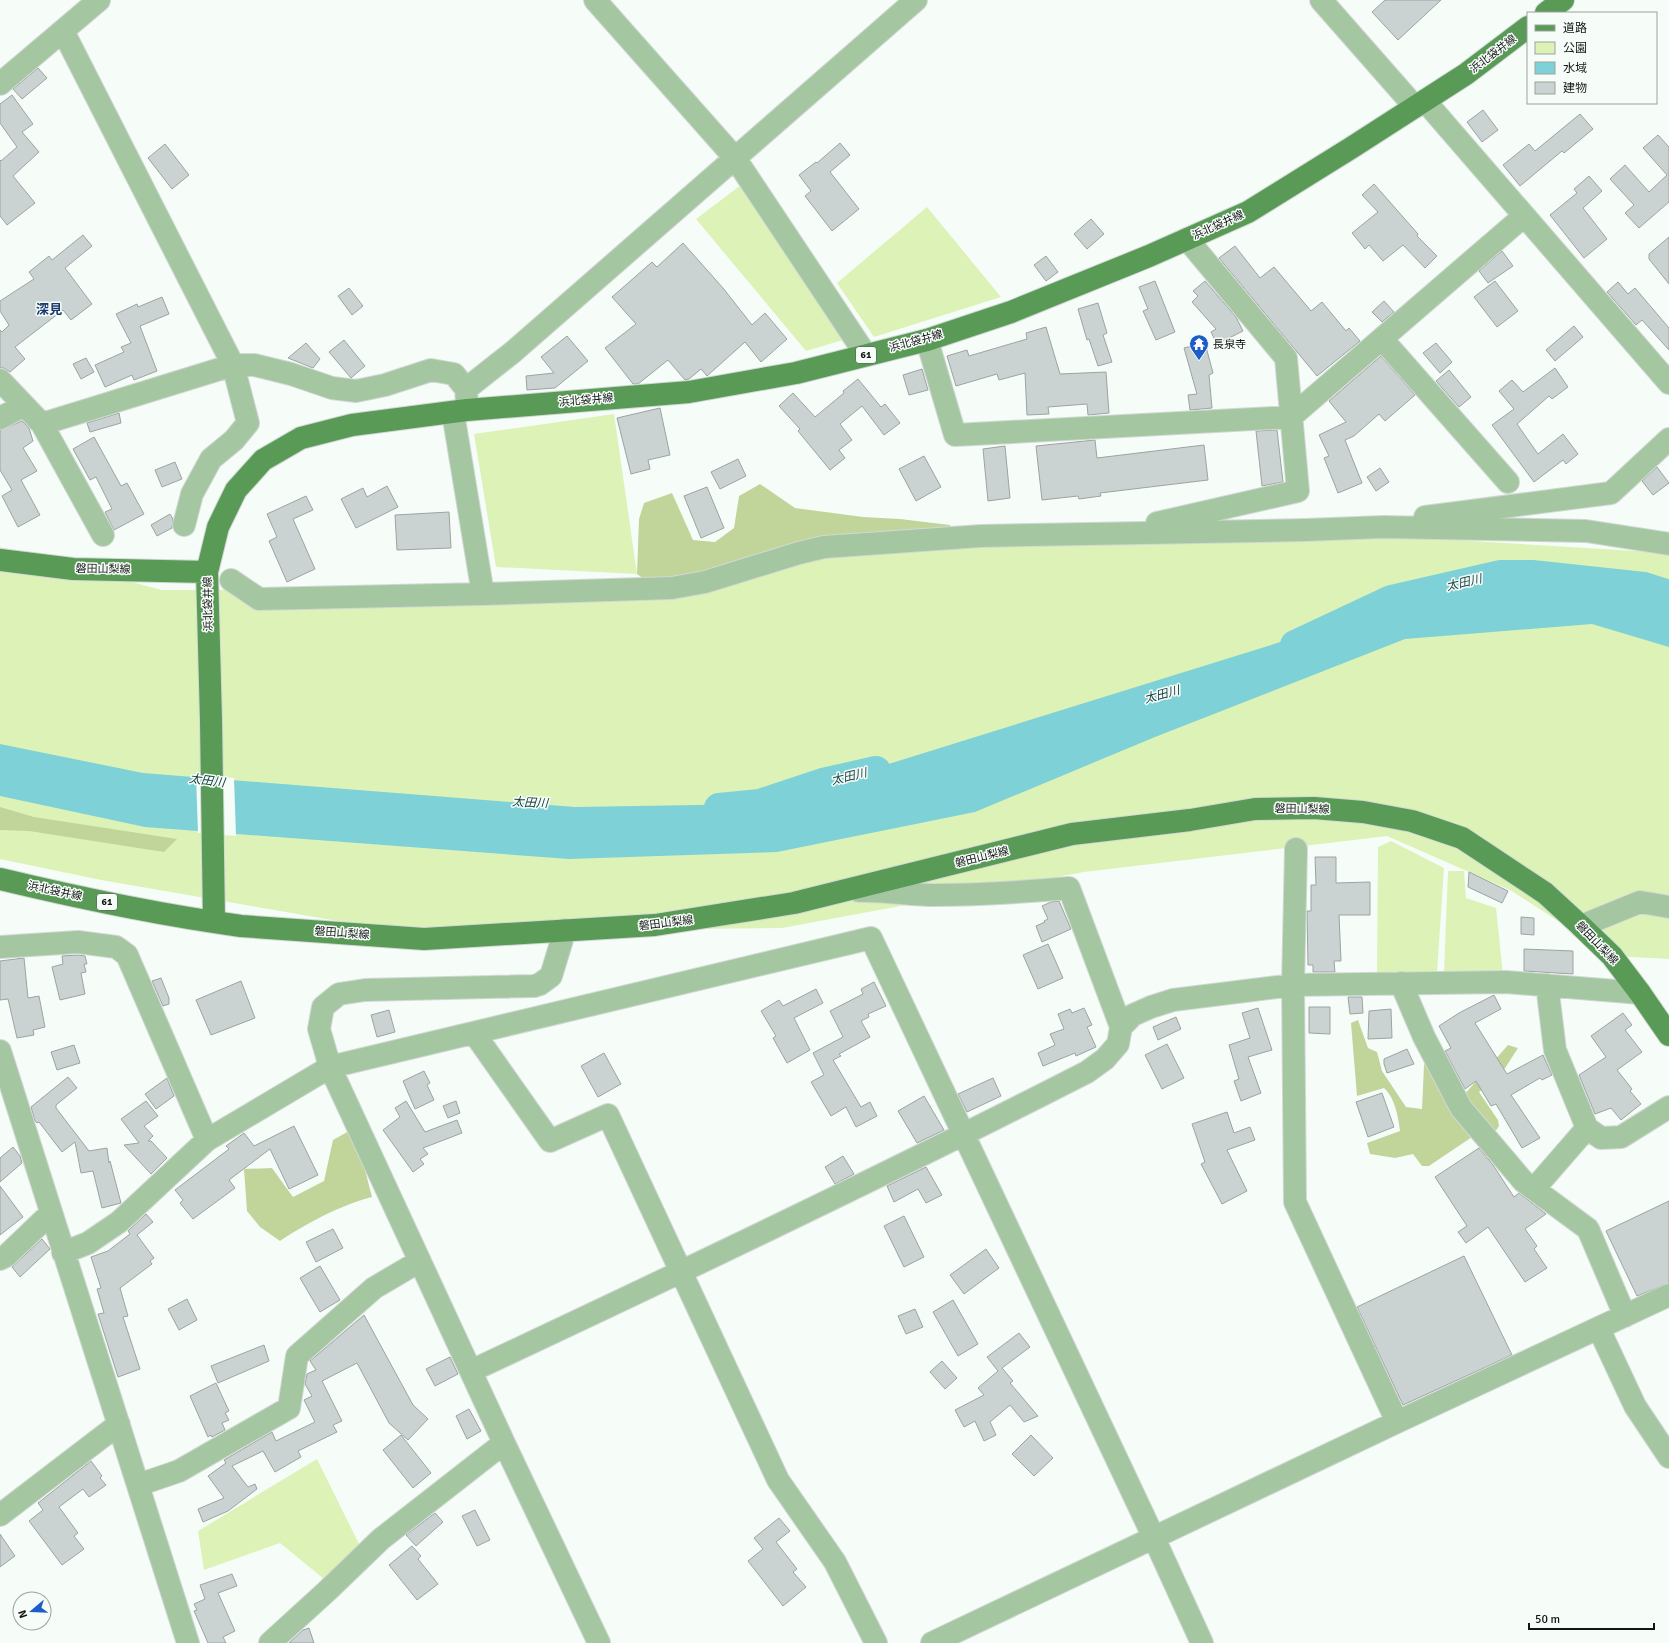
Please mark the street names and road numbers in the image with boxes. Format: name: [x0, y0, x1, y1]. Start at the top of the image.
street label: 浜北袋井線: [1467, 32, 1519, 76]
street label: 浜北袋井線: [1190, 208, 1246, 242]
street label: 浜北袋井線: [888, 328, 944, 354]
road number: 61: [856, 347, 876, 363]
street label: 浜北袋井線: [558, 391, 614, 409]
street label: 磐田山梨線: [75, 562, 131, 576]
street label: 浜北袋井線: [201, 576, 215, 632]
street label: 磐田山梨線: [1274, 802, 1330, 816]
street label: 磐田山梨線: [954, 844, 1010, 870]
street label: 浜北袋井線: [27, 879, 83, 903]
road number: 61: [97, 894, 117, 910]
street label: 磐田山梨線: [638, 913, 694, 933]
street label: 磐田山梨線: [1573, 919, 1621, 967]
street label: 磐田山梨線: [314, 925, 370, 941]

